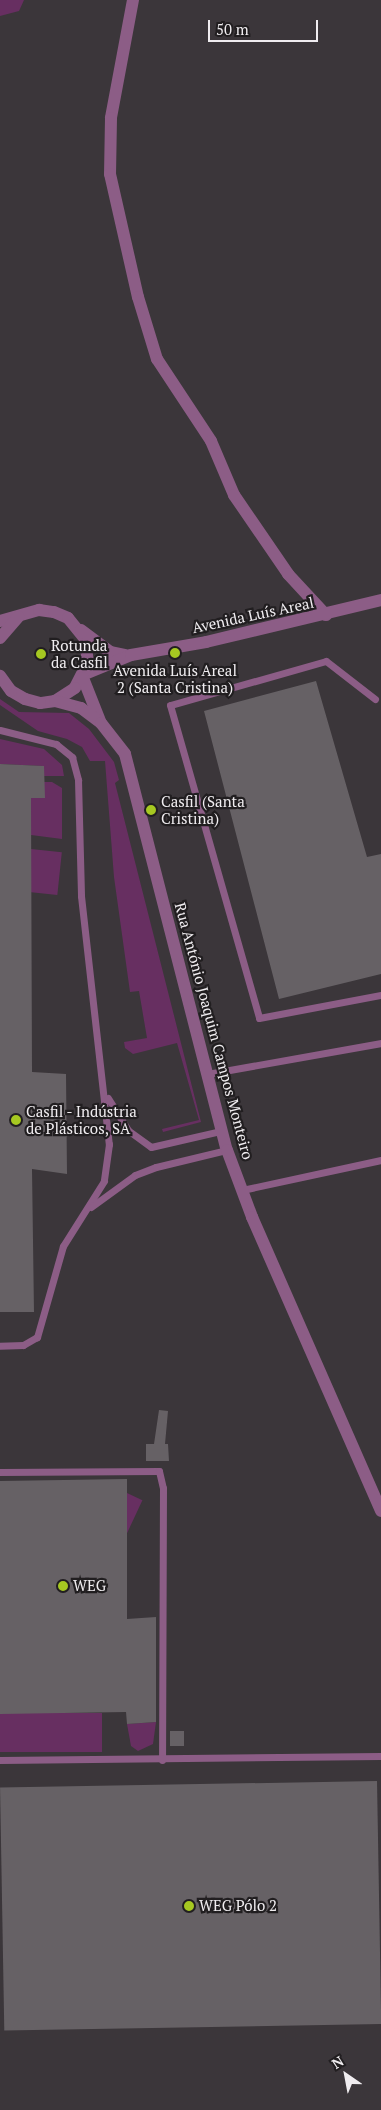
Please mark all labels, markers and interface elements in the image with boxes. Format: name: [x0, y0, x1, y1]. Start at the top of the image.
scale bar: [211, 10, 321, 42]
text: 50 m: [216, 19, 249, 39]
street label: Avenida Luís Areal: [190, 593, 316, 637]
place label: Rotunda da Casfil: [51, 636, 108, 671]
marker: Avenida Luís Areal 2 (Santa Cristina): [169, 647, 181, 659]
marker: Rotunda da Casfil: [35, 648, 47, 660]
place label: Avenida Luís Areal 2 (Santa Cristina): [113, 661, 237, 696]
place label: Casfil (Santa Cristina): [161, 792, 245, 827]
marker: Casfil (Santa Cristina): [145, 804, 157, 816]
street label: Rua António Joaquim Campos Monteiro: [171, 900, 257, 1162]
place label: Casfil - Indústria de Plásticos, SA: [26, 1102, 138, 1137]
marker: Casfil - Indústria de Plásticos, SA: [10, 1114, 22, 1126]
place label: WEG: [73, 1577, 106, 1595]
marker: WEG: [57, 1580, 69, 1592]
place label: WEG Pólo 2: [199, 1897, 277, 1915]
marker: WEG Pólo 2: [183, 1900, 195, 1912]
north arrow: [321, 2050, 371, 2100]
text: N: [328, 2051, 347, 2073]

